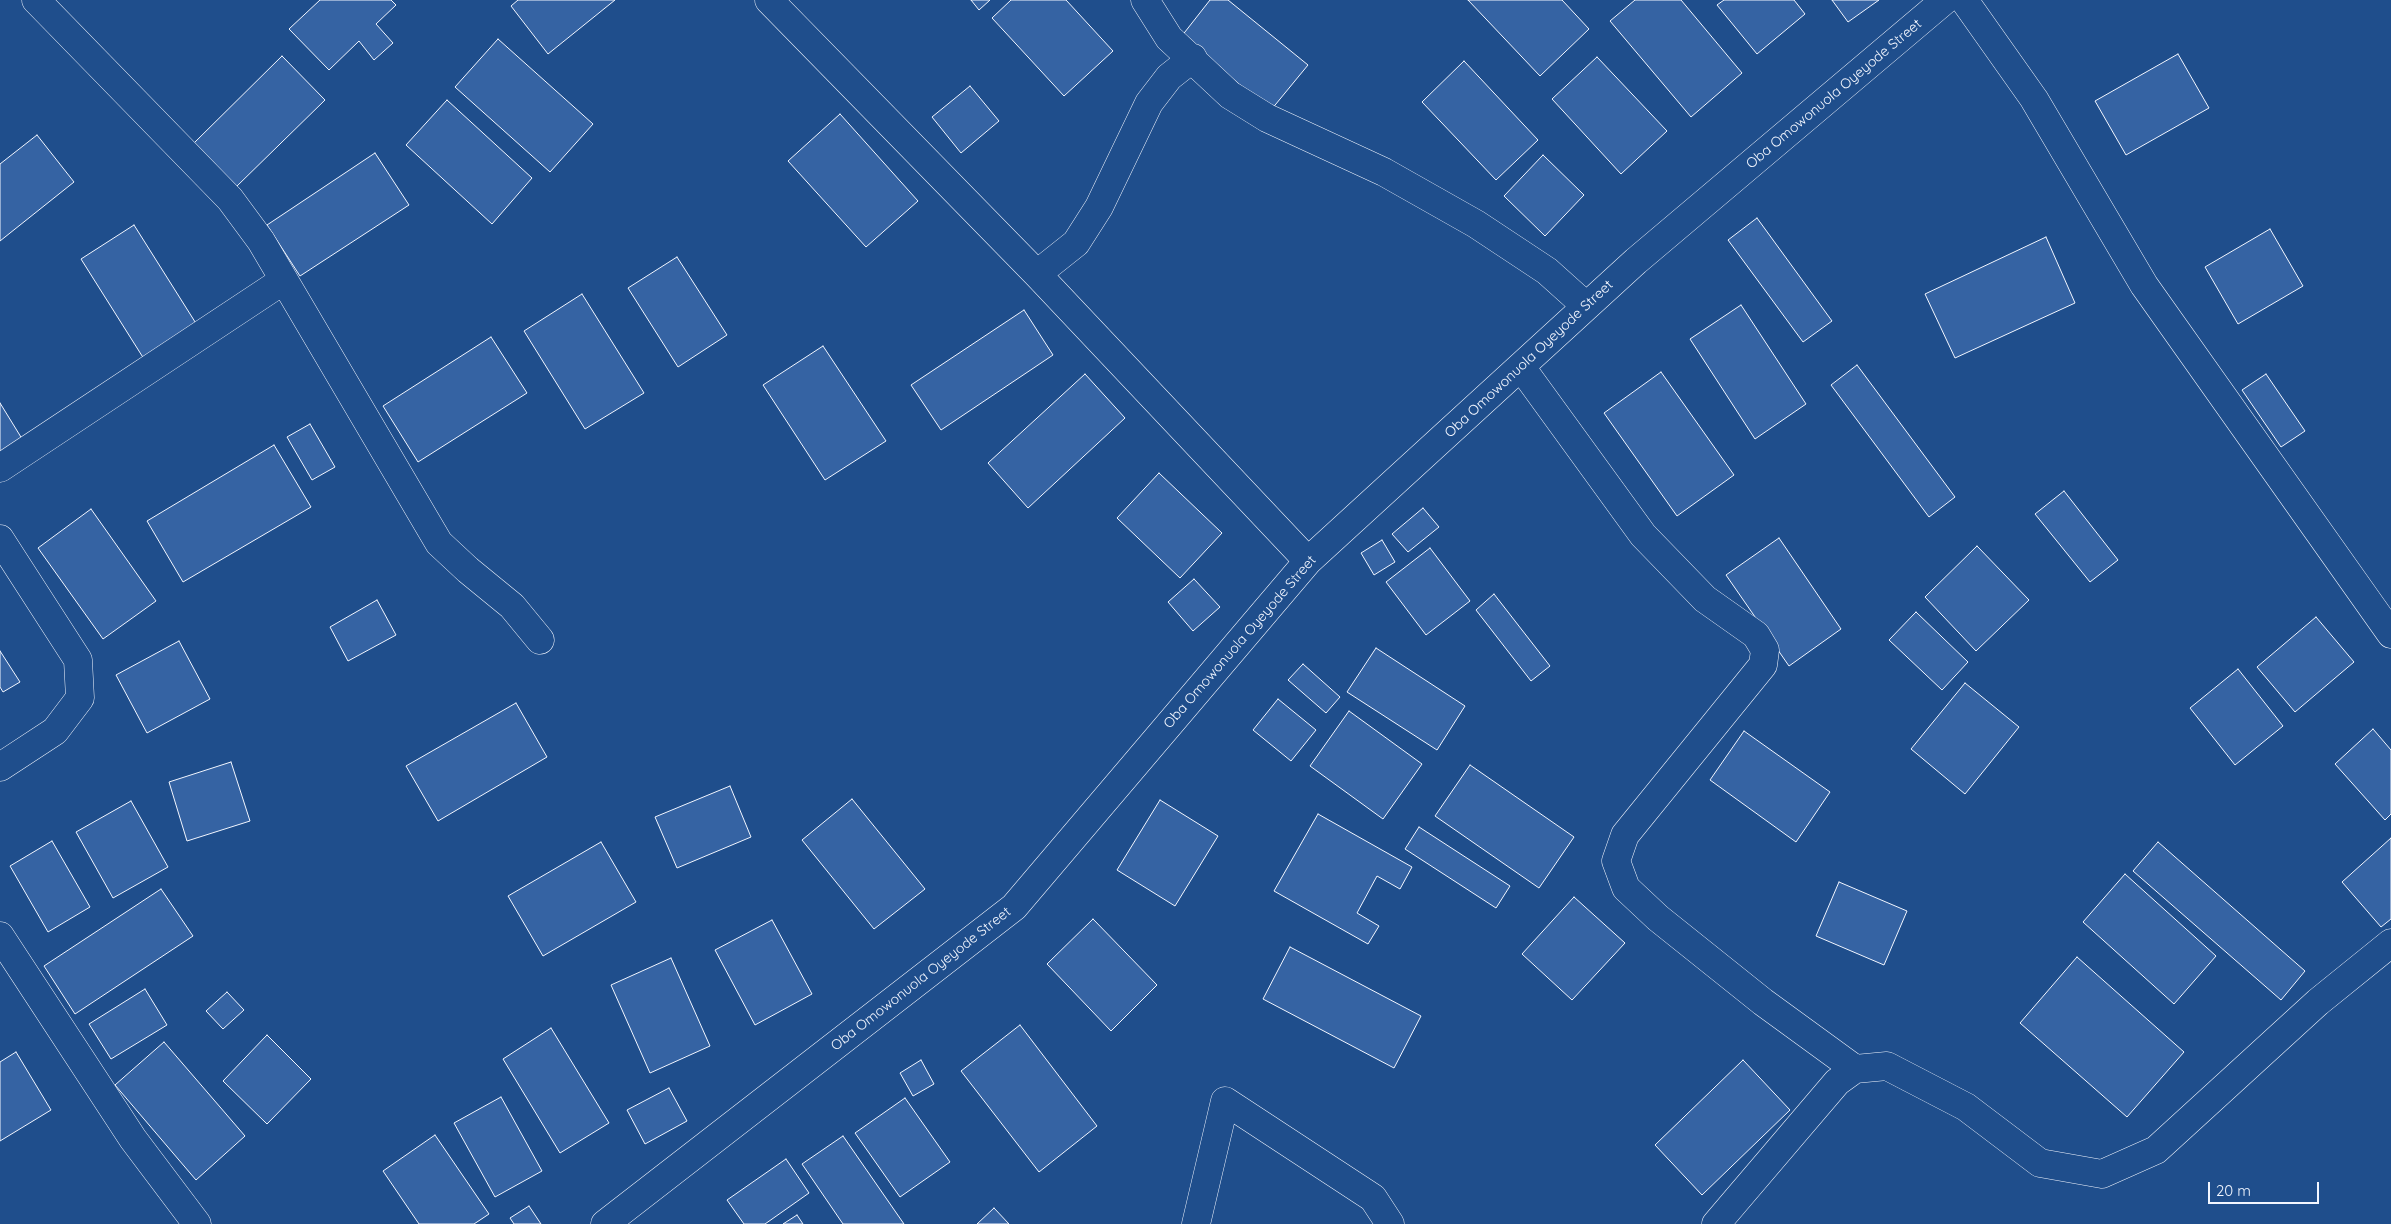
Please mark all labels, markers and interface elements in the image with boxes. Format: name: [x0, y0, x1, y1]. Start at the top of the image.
street label: Oba Omowonuola Oyeyode Street: [1743, 16, 1925, 172]
street label: Oba Omowonuola Oyeyode Street: [1441, 277, 1617, 441]
street label: Oba Omowonuola Oyeyode Street: [1160, 552, 1320, 732]
street label: Oba Omowonuola Oyeyode Street: [828, 904, 1014, 1054]
scale bar: [2211, 1172, 2322, 1204]
text: 20 m: [2216, 1181, 2251, 1200]

